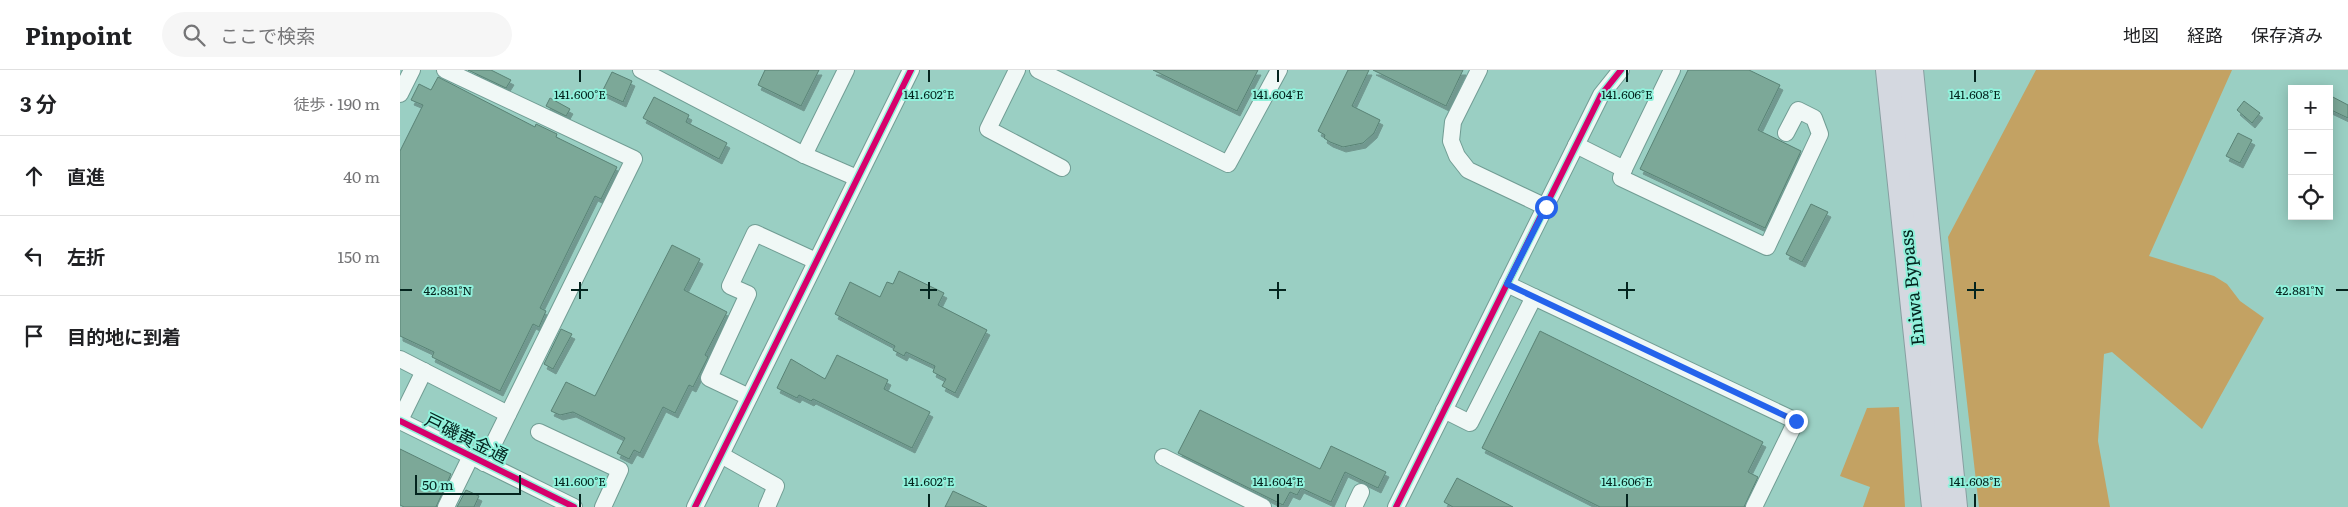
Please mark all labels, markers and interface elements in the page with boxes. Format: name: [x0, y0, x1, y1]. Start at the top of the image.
search box: [162, 12, 512, 57]
text: Pinpoint: [25, 17, 132, 52]
icon: search: [180, 21, 208, 49]
text: ここで検索: [220, 21, 315, 49]
text: 地図: [2123, 21, 2159, 48]
text: 経路: [2187, 21, 2223, 48]
text: 保存済み: [2251, 21, 2323, 48]
text: 141.600°E: [554, 85, 606, 103]
text: 141.602°E: [904, 85, 955, 103]
text: 141.604°E: [1252, 85, 1304, 103]
text: 141.606°E: [1601, 85, 1653, 103]
text: 141.608°E: [1949, 85, 2001, 103]
map controls: [2288, 85, 2333, 220]
button: +: [2288, 85, 2333, 130]
text: 3 分: [20, 87, 57, 118]
text: 徒歩 · 190 m: [293, 91, 380, 115]
button: −: [2288, 130, 2333, 175]
icon: ahead: [20, 162, 48, 190]
text: 直進: [67, 162, 105, 190]
text: 40 m: [343, 164, 380, 188]
button: locate: [2288, 175, 2333, 220]
route start: [1535, 196, 1558, 219]
street label: Eniwa Bypass: [1891, 229, 1931, 347]
icon: left: [20, 242, 48, 270]
text: 左折: [67, 242, 105, 270]
text: 150 m: [337, 244, 380, 268]
text: 42.881°N: [424, 281, 472, 299]
text: 42.881°N: [2276, 281, 2324, 299]
icon: arrive: [20, 322, 48, 350]
text: 目的地に到着: [67, 322, 181, 350]
street label: 戸磯黄金通: [421, 405, 513, 469]
route end: [1785, 410, 1808, 433]
scale bar: [415, 472, 521, 495]
text: 141.600°E: [554, 472, 606, 490]
text: 141.602°E: [904, 472, 955, 490]
text: 141.604°E: [1252, 472, 1304, 490]
text: 141.606°E: [1601, 472, 1653, 490]
text: 141.608°E: [1949, 472, 2001, 490]
text: 50 m: [422, 474, 454, 494]

